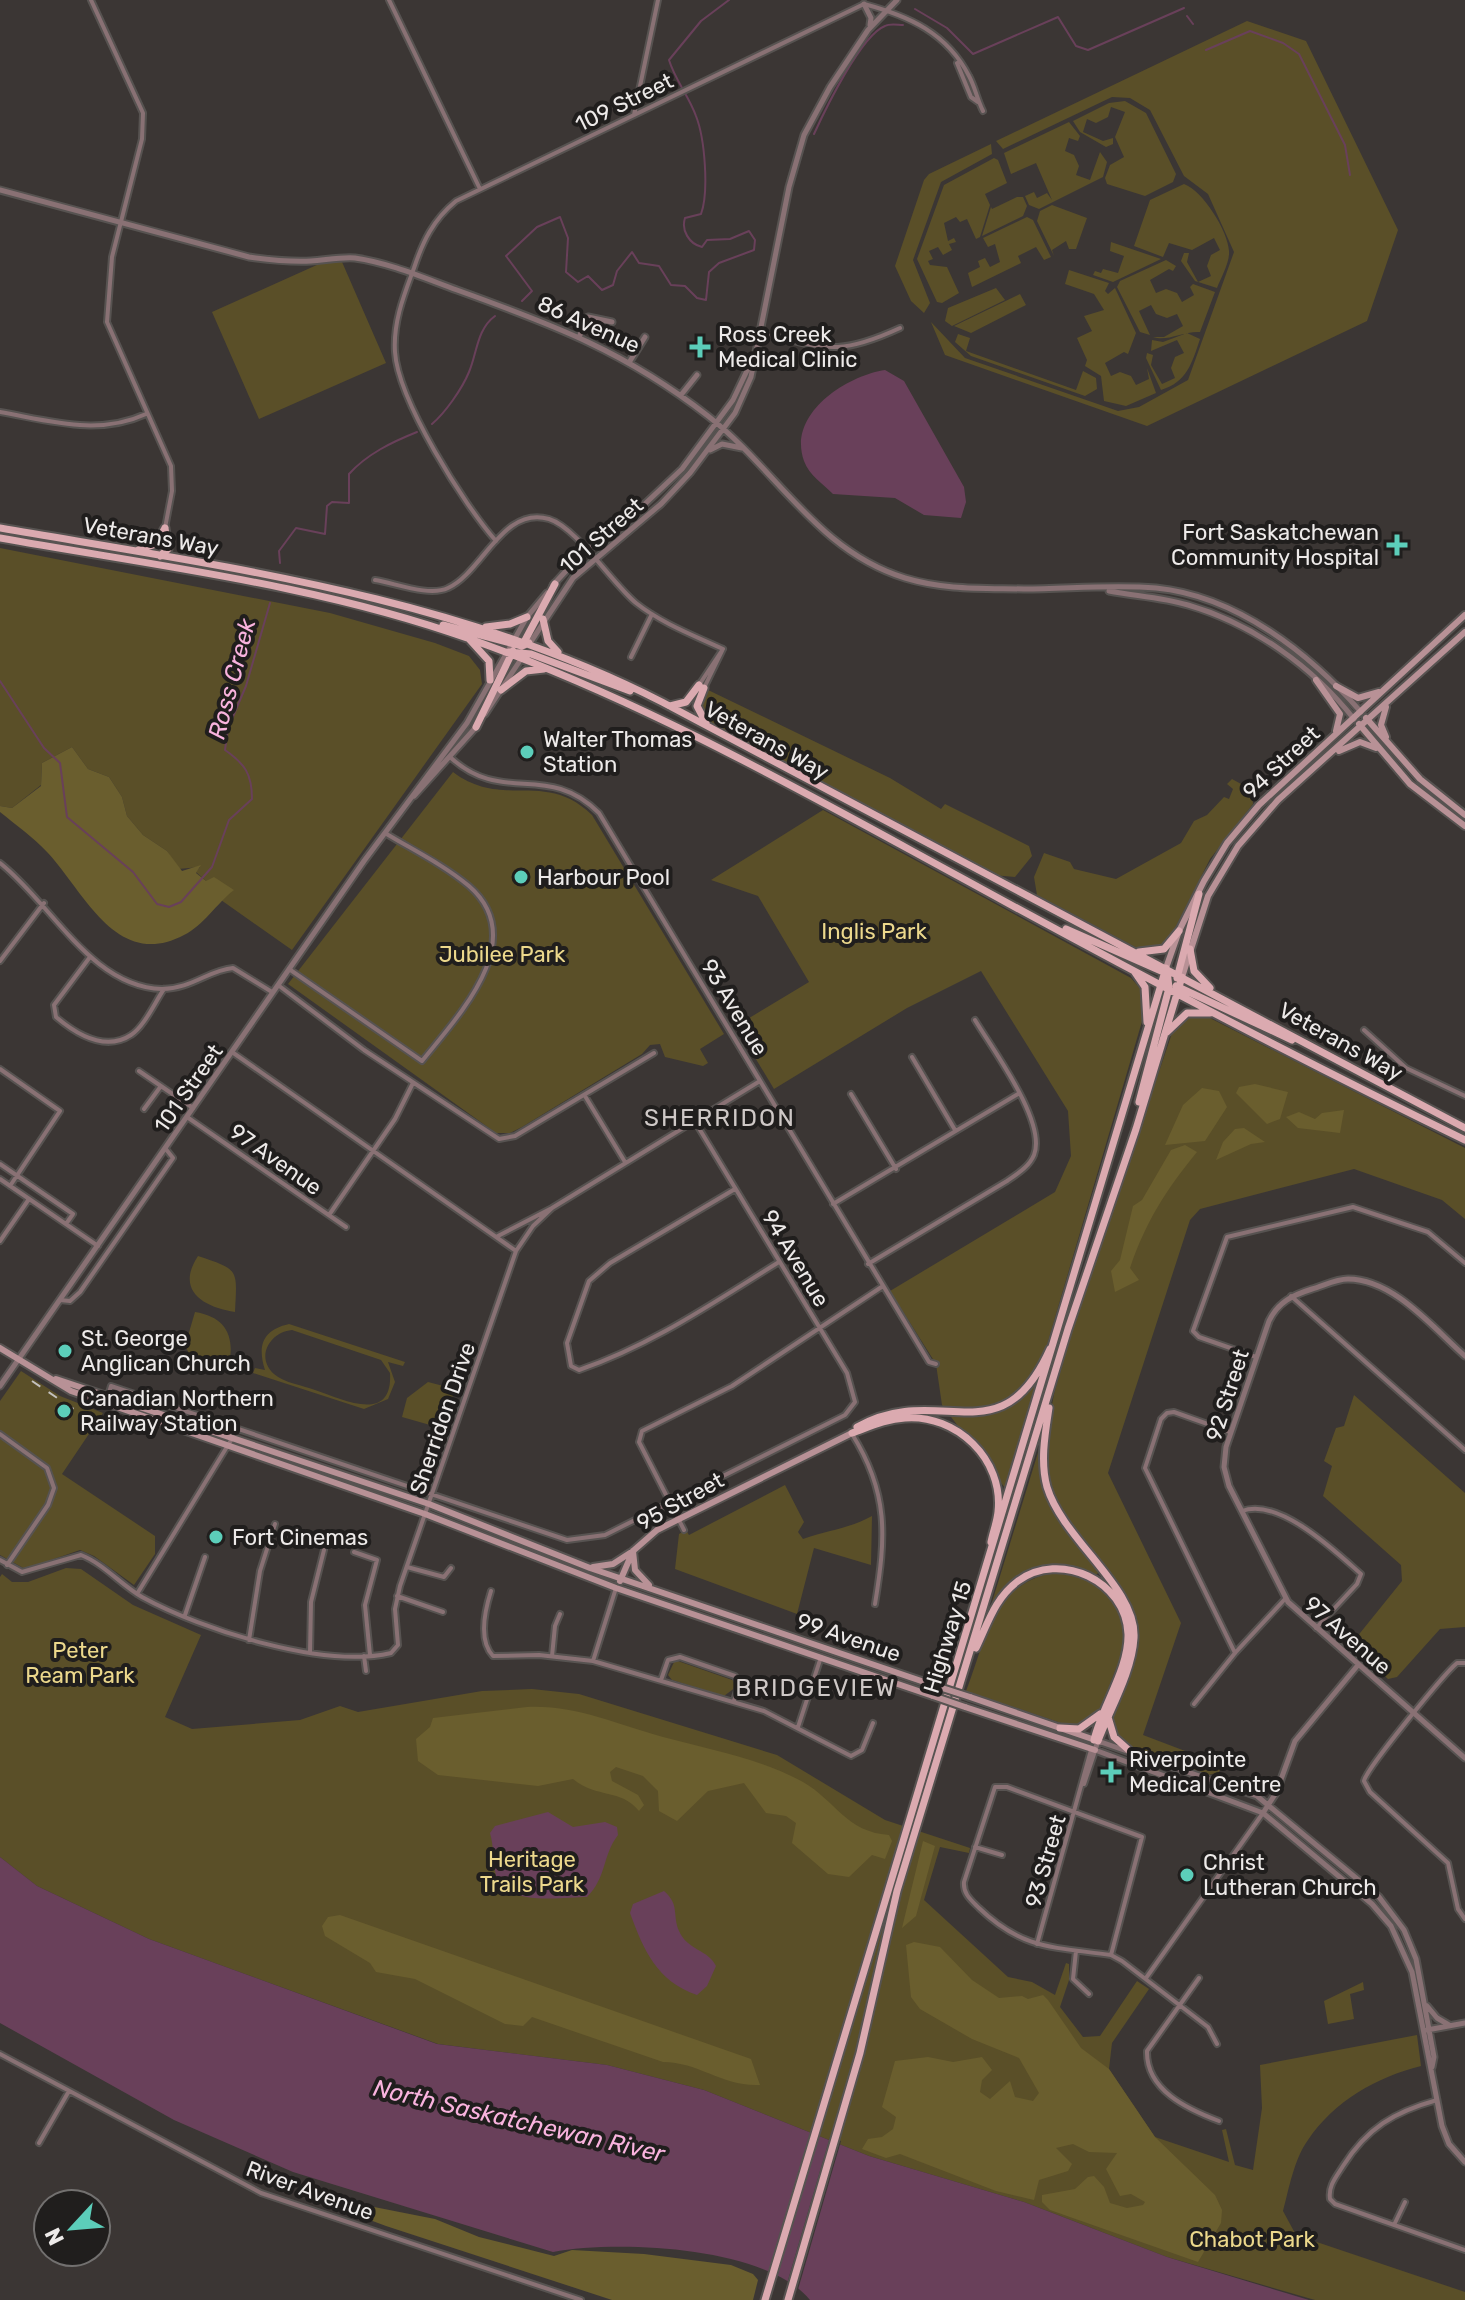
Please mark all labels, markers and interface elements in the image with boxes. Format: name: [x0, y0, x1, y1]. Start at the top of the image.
street label: 109 Street: [571, 67, 678, 138]
street label: 86 Avenue: [533, 290, 644, 359]
place label: Ross Creek Medical Clinic: [718, 321, 857, 373]
marker: Ross Creek Medical Clinic: [689, 336, 711, 358]
street label: 101 Street: [554, 492, 649, 579]
street label: Veterans Way: [81, 511, 221, 562]
place label: Fort Saskatchewan Community Hospital: [1171, 519, 1379, 571]
marker: Fort Saskatchewan Community Hospital: [1386, 534, 1408, 556]
water label: Ross Creek: [202, 615, 262, 742]
street label: Veterans Way: [700, 695, 833, 786]
street label: 94 Street: [1237, 720, 1326, 805]
place label: Walter Thomas Station: [543, 726, 693, 778]
marker: Walter Thomas Station: [518, 743, 536, 761]
place label: Harbour Pool: [537, 864, 670, 891]
marker: Harbour Pool: [512, 868, 530, 886]
park label: Inglis Park: [821, 918, 927, 945]
park label: Jubilee Park: [439, 941, 566, 968]
street label: 93 Avenue: [695, 954, 774, 1060]
street label: Veterans Way: [1274, 996, 1407, 1087]
street label: 101 Street: [148, 1039, 229, 1138]
district label: SHERRIDON: [644, 1104, 796, 1132]
street label: 97 Avenue: [224, 1118, 327, 1201]
street label: 94 Avenue: [756, 1205, 835, 1312]
place label: St. George Anglican Church: [81, 1325, 251, 1377]
street label: Sherridon Drive: [404, 1339, 481, 1498]
marker: St. George Anglican Church: [56, 1342, 74, 1360]
street label: 92 Street: [1200, 1345, 1255, 1444]
place label: Canadian Northern Railway Station: [80, 1385, 274, 1437]
marker: Canadian Northern Railway Station: [55, 1402, 73, 1420]
street label: 95 Street: [632, 1466, 729, 1536]
place label: Fort Cinemas: [232, 1524, 368, 1551]
marker: Fort Cinemas: [207, 1528, 225, 1546]
street label: Highway 15: [918, 1578, 977, 1697]
street label: 97 Avenue: [1299, 1590, 1397, 1680]
street label: 99 Avenue: [793, 1607, 904, 1668]
park label: Peter Ream Park: [25, 1637, 135, 1689]
district label: BRIDGEVIEW: [735, 1674, 897, 1702]
place label: Riverpointe Medical Centre: [1129, 1746, 1281, 1798]
marker: Riverpointe Medical Centre: [1100, 1761, 1122, 1783]
street label: 93 Street: [1019, 1811, 1072, 1910]
park label: Heritage Trails Park: [480, 1846, 585, 1898]
place label: Christ Lutheran Church: [1203, 1849, 1377, 1901]
marker: Christ Lutheran Church: [1178, 1866, 1196, 1884]
water label: North Saskatchewan River: [371, 2074, 668, 2168]
street label: River Avenue: [242, 2155, 377, 2226]
north arrow: [32, 2188, 112, 2268]
text: N: [39, 2224, 70, 2250]
park label: Chabot Park: [1189, 2226, 1315, 2253]

